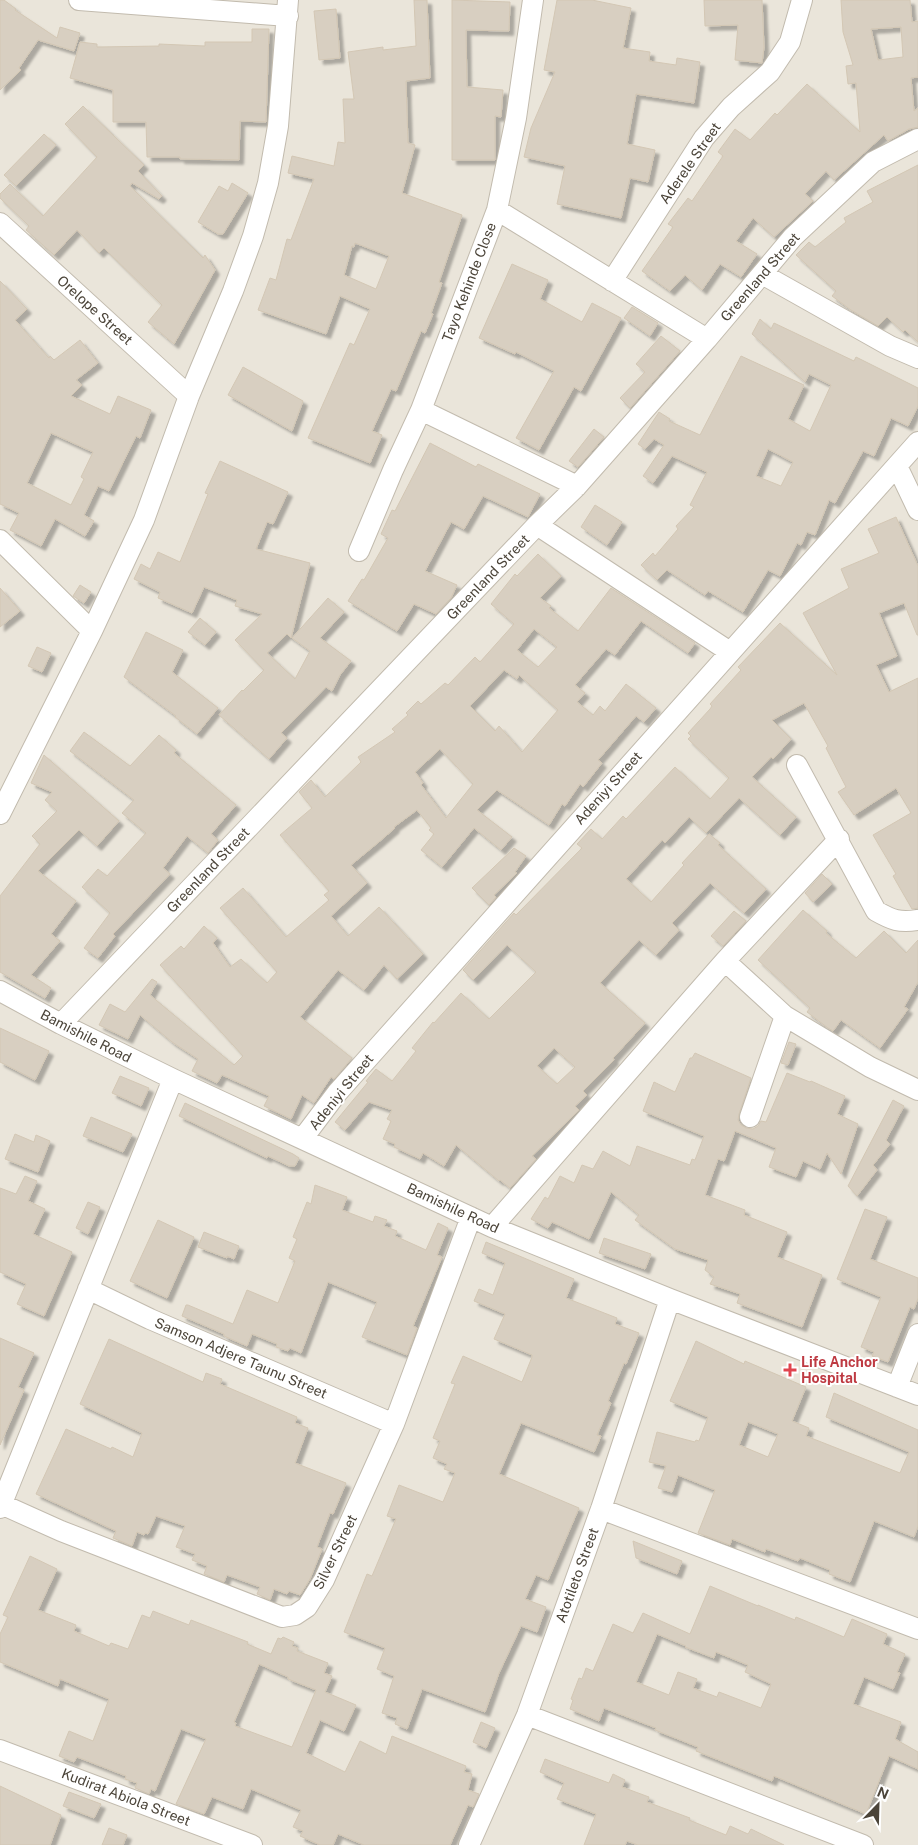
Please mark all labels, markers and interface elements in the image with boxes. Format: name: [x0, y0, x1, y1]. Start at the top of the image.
street label: Aderele Street: [656, 119, 724, 207]
street label: Tayo Kehinde Close: [439, 220, 499, 344]
street label: Greenland Street: [717, 229, 803, 325]
street label: Orelope Street: [54, 272, 136, 348]
street label: Greenland Street: [443, 531, 533, 623]
street label: Adeniyi Street: [571, 748, 645, 828]
street label: Greenland Street: [163, 824, 253, 916]
street label: Bamishile Road: [38, 1006, 134, 1066]
street label: Adeniyi Street: [306, 1051, 376, 1133]
street label: Bamishile Road: [404, 1180, 502, 1236]
street label: Samson Adjere Taunu Street: [152, 1314, 330, 1402]
place label: Life Anchor Hospital: [801, 1354, 878, 1386]
marker: Life Anchor Hospital: [783, 1363, 797, 1377]
street label: Silver Street: [310, 1512, 360, 1592]
street label: Atotileto Street: [552, 1525, 602, 1625]
street label: Kudirat Abiola Street: [59, 1765, 193, 1829]
north arrow: [853, 1780, 903, 1830]
text: N: [875, 1784, 891, 1803]

